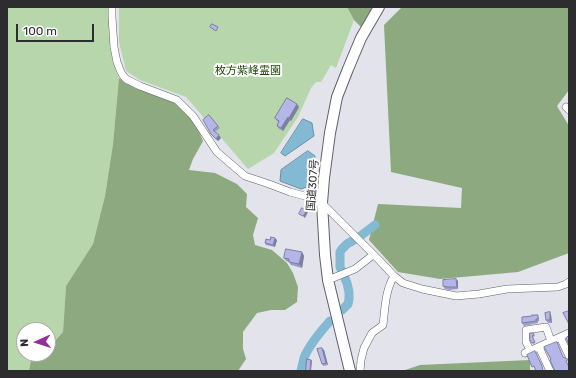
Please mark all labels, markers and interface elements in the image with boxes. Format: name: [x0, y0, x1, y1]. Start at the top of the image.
scale bar: [18, 16, 96, 42]
text: 100 m: [23, 24, 57, 38]
park label: 枚方紫峰霊園: [215, 64, 281, 78]
street label: 国道307号: [305, 158, 321, 212]
north arrow: [16, 322, 56, 362]
text: N: [18, 338, 31, 347]

